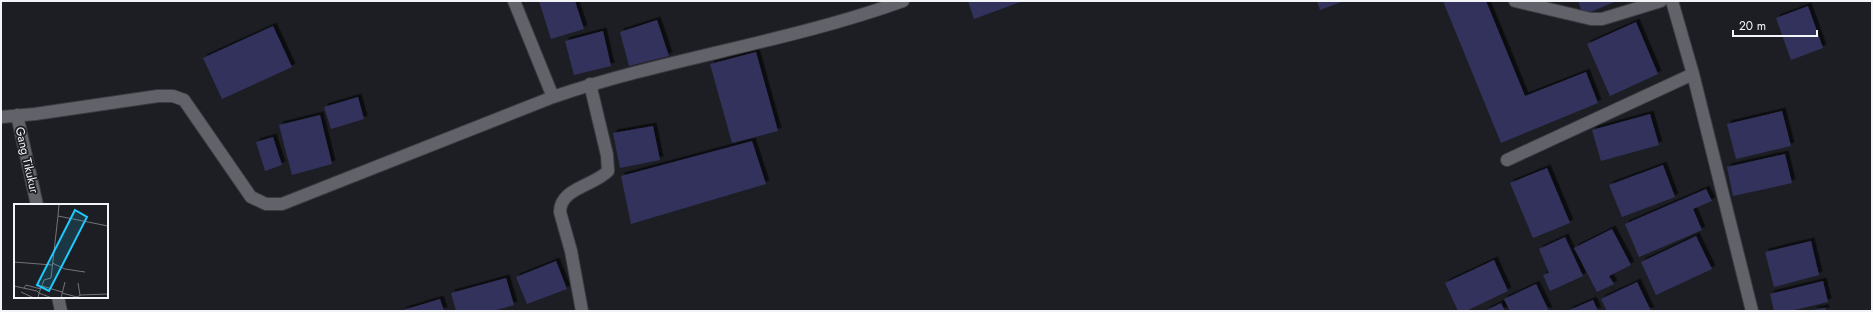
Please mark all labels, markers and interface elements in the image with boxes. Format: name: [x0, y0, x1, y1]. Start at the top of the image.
scale bar: [1733, 12, 1817, 38]
text: 20 m: [1739, 17, 1766, 35]
street label: Gang Tikukur: [11, 125, 44, 196]
inset map: [14, 204, 108, 298]

